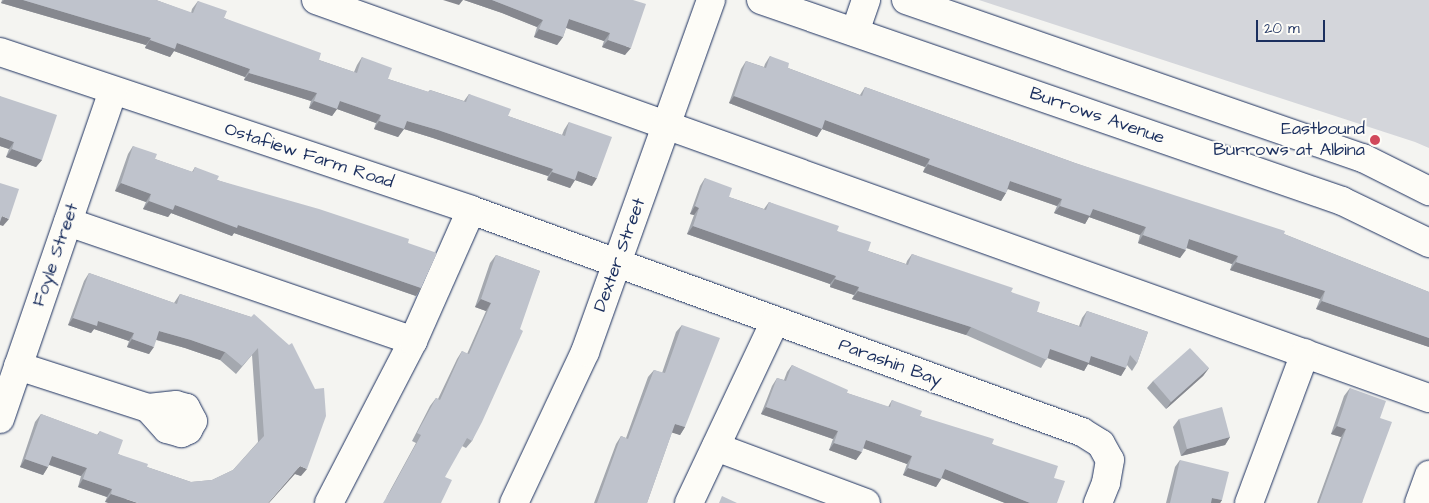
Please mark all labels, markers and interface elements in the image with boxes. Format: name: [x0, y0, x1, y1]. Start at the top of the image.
scale bar: [1259, 10, 1328, 42]
text: 20 m: [1264, 18, 1300, 39]
street label: Burrows Avenue: [1027, 83, 1167, 149]
street label: Ostafiew Farm Road: [222, 118, 396, 194]
place label: Eastbound Burrows at Albina: [1213, 119, 1365, 162]
marker: Eastbound Burrows at Albina: [1369, 134, 1381, 146]
street label: Dexter Street: [589, 195, 651, 315]
street label: Foyle Street: [28, 201, 84, 309]
street label: Parashin Bay: [835, 334, 945, 392]

